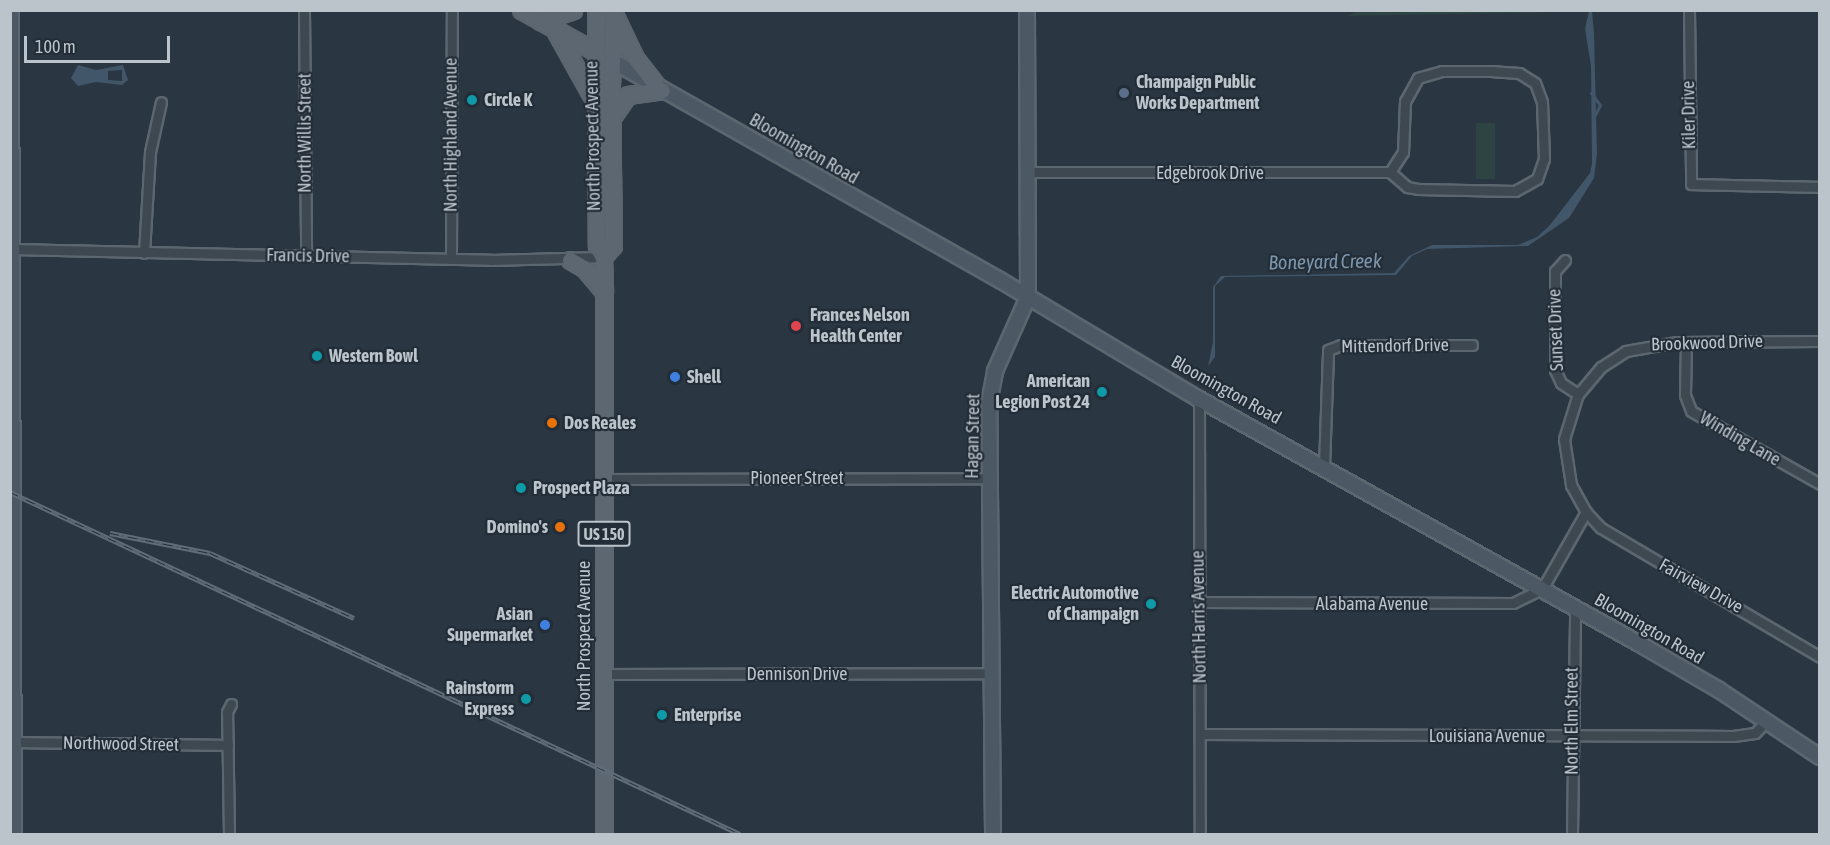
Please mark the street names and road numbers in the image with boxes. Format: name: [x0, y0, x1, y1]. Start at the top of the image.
street label: North Highland Avenue: [440, 58, 462, 212]
street label: North Prospect Avenue: [581, 61, 605, 211]
street label: North Willis Street: [294, 73, 316, 193]
street label: Kiler Drive: [1678, 81, 1700, 149]
street label: Bloomington Road: [745, 109, 863, 189]
street label: Edgebrook Drive: [1156, 162, 1264, 184]
street label: Francis Drive: [266, 244, 350, 268]
street label: Sunset Drive: [1544, 289, 1568, 371]
street label: Brookwood Drive: [1651, 330, 1763, 356]
street label: Mittendorf Drive: [1341, 334, 1449, 358]
street label: Bloomington Road: [1167, 351, 1285, 429]
street label: Hagan Street: [961, 393, 985, 479]
street label: Winding Lane: [1696, 407, 1784, 471]
street label: Pioneer Street: [750, 467, 844, 489]
road number: US 150: [577, 521, 631, 547]
street label: North Harris Avenue: [1187, 550, 1211, 684]
street label: Fairview Drive: [1655, 554, 1747, 618]
street label: North Prospect Avenue: [573, 561, 595, 711]
street label: Bloomington Road: [1590, 589, 1708, 669]
street label: Alabama Avenue: [1316, 593, 1428, 615]
street label: Dennison Drive: [747, 663, 847, 685]
street label: North Elm Street: [1561, 667, 1583, 775]
street label: Louisiana Avenue: [1429, 725, 1545, 747]
street label: Northwood Street: [63, 732, 179, 756]

